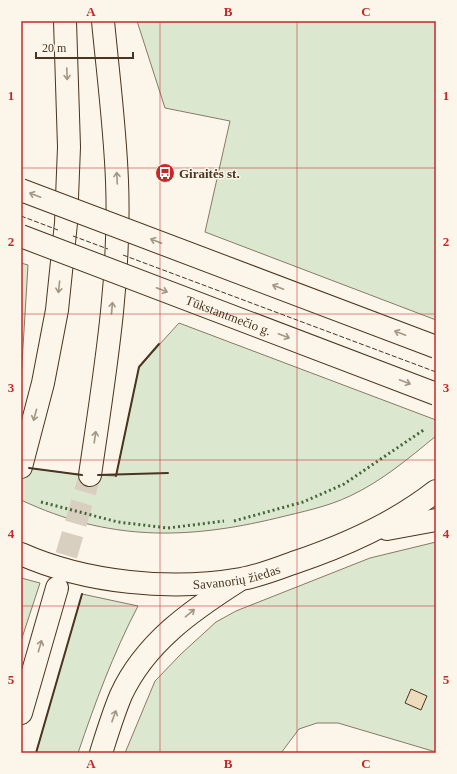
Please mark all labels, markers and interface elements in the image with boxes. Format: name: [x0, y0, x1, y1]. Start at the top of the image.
text: A: [86, 4, 96, 19]
text: B: [224, 4, 233, 19]
text: C: [361, 4, 371, 19]
scale bar: [36, 34, 133, 60]
text: 20 m: [42, 41, 67, 55]
one-way arrow: [63, 67, 71, 80]
text: 1: [8, 88, 14, 103]
text: 1: [443, 88, 449, 103]
bus stop icon: Giraitės st.: [154, 162, 176, 184]
place label: Giraitės st.: [179, 166, 240, 181]
one-way arrow: [113, 172, 121, 185]
one-way arrow: [29, 190, 41, 198]
text: 2: [8, 234, 14, 249]
text: 2: [443, 234, 449, 249]
one-way arrow: [151, 236, 163, 244]
one-way arrow: [55, 280, 63, 293]
one-way arrow: [272, 282, 284, 290]
one-way arrow: [156, 287, 168, 295]
street label: Tūkstantmečio g.: [184, 292, 273, 338]
one-way arrow: [108, 302, 115, 315]
one-way arrow: [394, 329, 406, 337]
one-way arrow: [277, 333, 289, 341]
one-way arrow: [399, 379, 411, 387]
text: 3: [8, 380, 15, 395]
text: 3: [443, 380, 450, 395]
one-way arrow: [31, 408, 38, 421]
one-way arrow: [91, 431, 99, 444]
text: 4: [8, 526, 15, 541]
text: 4: [443, 526, 450, 541]
street label: Savanorių žiedas: [192, 561, 282, 592]
one-way arrow: [184, 609, 195, 618]
one-way arrow: [37, 639, 44, 652]
text: 5: [8, 672, 15, 687]
text: 5: [443, 672, 450, 687]
one-way arrow: [110, 711, 118, 723]
text: A: [86, 756, 96, 771]
text: B: [224, 756, 233, 771]
text: C: [361, 756, 371, 771]

